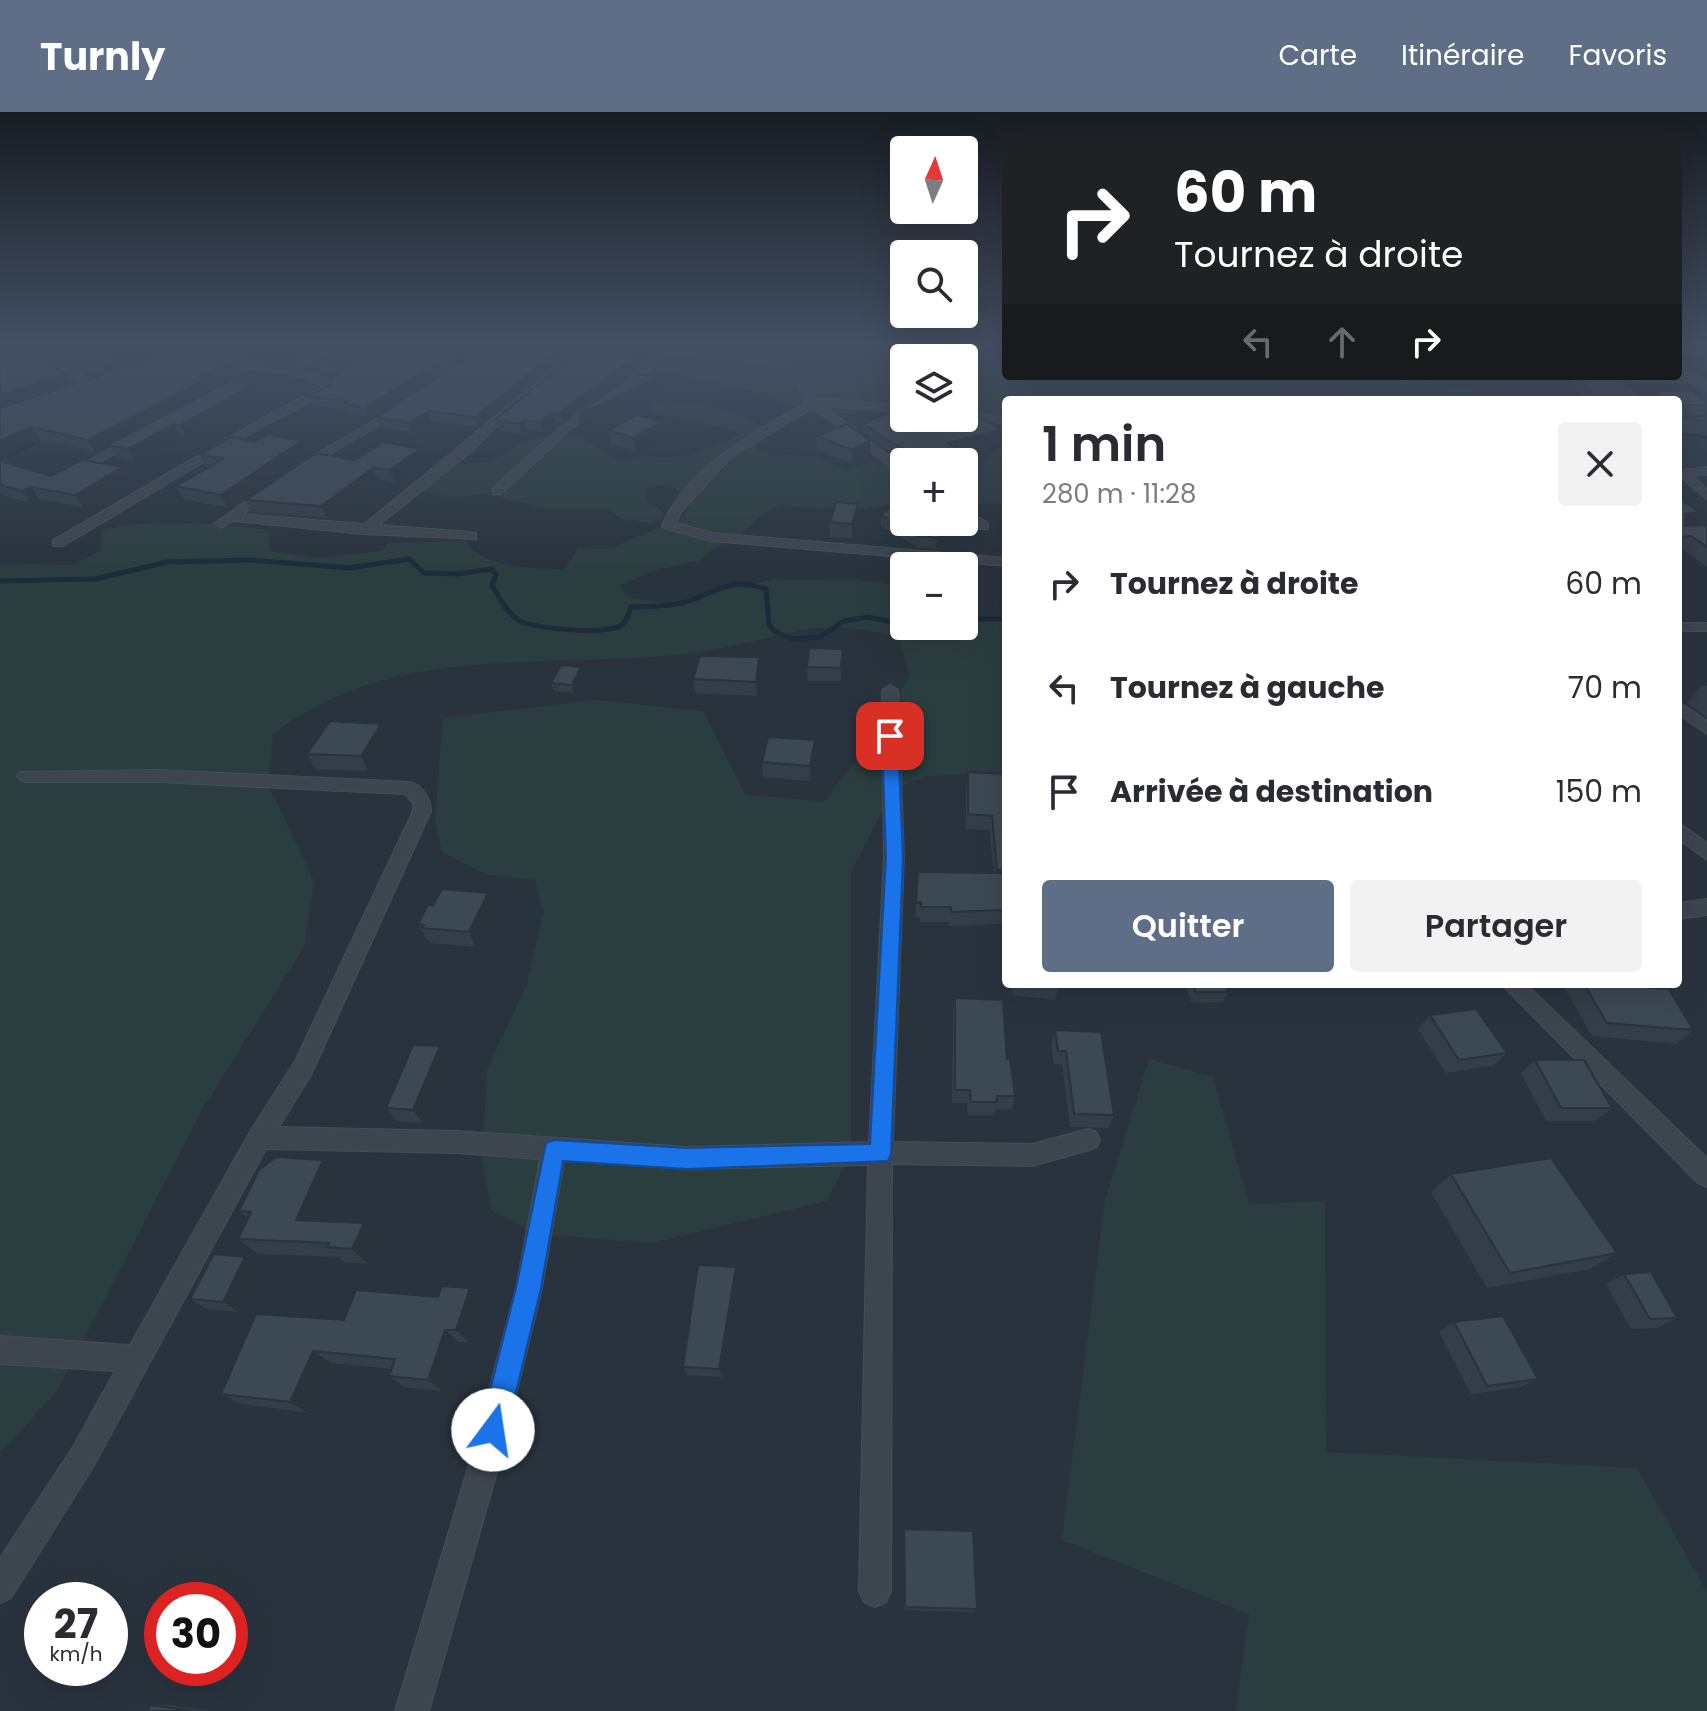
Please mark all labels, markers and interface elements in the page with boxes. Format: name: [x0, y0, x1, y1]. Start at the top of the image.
text: Turnly: [40, 30, 165, 83]
text: Carte: [1279, 36, 1357, 75]
text: Itinéraire: [1401, 36, 1524, 75]
text: Favoris: [1568, 36, 1667, 75]
north arrow: [890, 136, 978, 224]
map controls: [890, 136, 978, 640]
text: 60 m: [1174, 153, 1317, 232]
icon: right: [1042, 168, 1146, 272]
text: Tournez à droite: [1174, 229, 1463, 280]
button: search: [890, 240, 978, 328]
icon: left: [1236, 320, 1280, 364]
icon: ahead: [1320, 320, 1364, 364]
icon: right: [1404, 320, 1448, 364]
button: layers: [890, 344, 978, 432]
text: 1 min: [1042, 411, 1166, 478]
button: close: [1558, 422, 1642, 506]
button: +: [890, 448, 978, 536]
text: 280 m · 11:28: [1042, 476, 1196, 512]
button: −: [890, 552, 978, 640]
icon: right: [1042, 562, 1086, 606]
text: Tournez à droite: [1110, 562, 1358, 605]
text: 60 m: [1565, 562, 1642, 605]
icon: left: [1042, 666, 1086, 710]
text: Tournez à gauche: [1110, 666, 1384, 709]
text: 70 m: [1568, 666, 1642, 709]
pin: [856, 702, 924, 770]
icon: arrive: [868, 714, 912, 758]
icon: arrive: [1042, 770, 1086, 814]
text: Arrivée à destination: [1110, 770, 1433, 813]
text: 150 m: [1556, 770, 1642, 813]
button: Quitter: [1042, 880, 1334, 972]
button: Partager: [1350, 880, 1642, 972]
position arrow: [451, 1388, 535, 1472]
speed limit sign: 30: [144, 1582, 248, 1686]
text: 27: [54, 1596, 98, 1652]
text: km/h: [49, 1640, 103, 1668]

